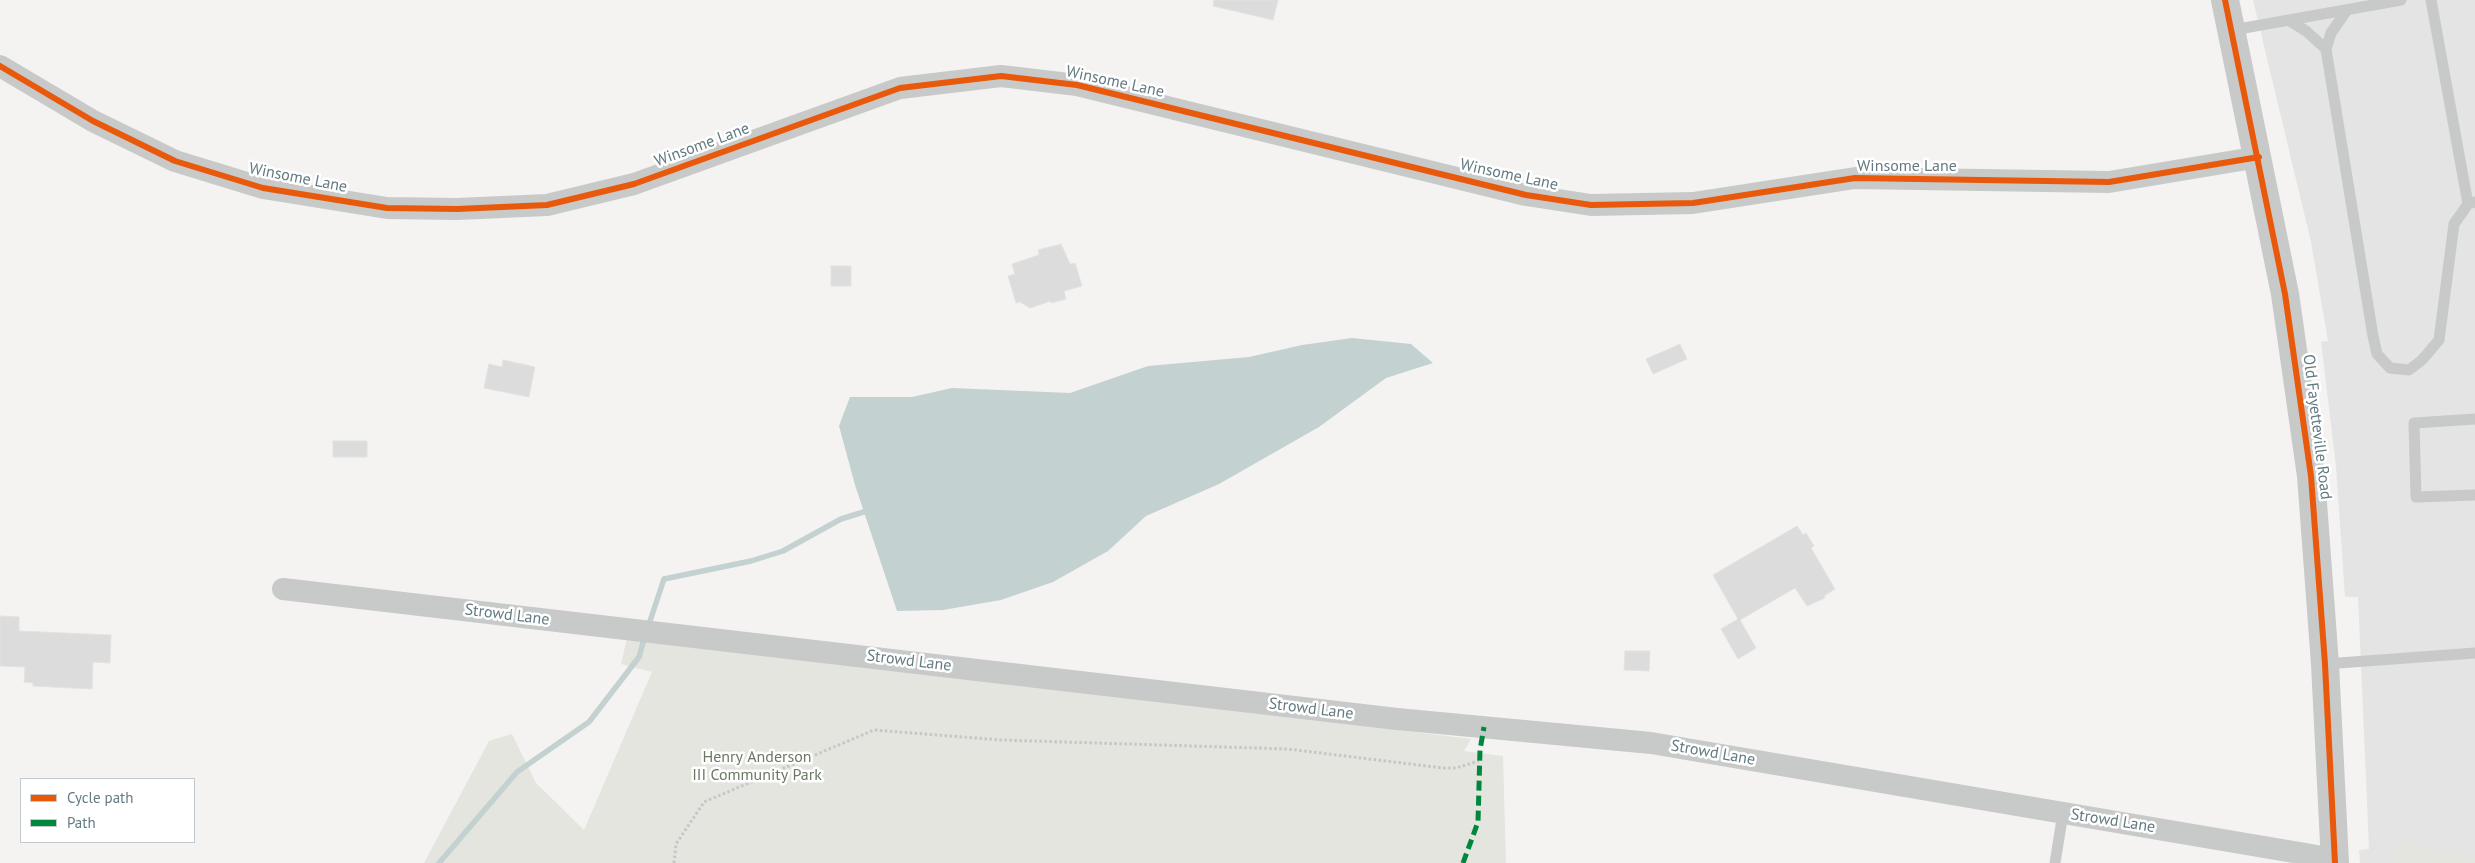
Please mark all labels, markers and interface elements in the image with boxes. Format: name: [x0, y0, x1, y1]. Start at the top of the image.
street label: Winsome Lane: [1064, 62, 1166, 102]
street label: Winsome Lane: [652, 119, 752, 171]
street label: Winsome Lane: [1458, 155, 1560, 195]
street label: Winsome Lane: [1857, 156, 1957, 176]
street label: Winsome Lane: [247, 159, 349, 197]
street label: Old Fayetteville Road: [2299, 353, 2335, 501]
street label: Strowd Lane: [464, 600, 550, 630]
street label: Strowd Lane: [866, 646, 952, 676]
street label: Strowd Lane: [1268, 694, 1354, 724]
street label: Strowd Lane: [1669, 736, 1757, 770]
park label: Henry Anderson III Community Park: [692, 747, 822, 785]
legend: [20, 778, 195, 843]
text: Cycle path: [67, 788, 133, 807]
street label: Strowd Lane: [2069, 805, 2157, 837]
text: Path: [67, 813, 96, 832]

